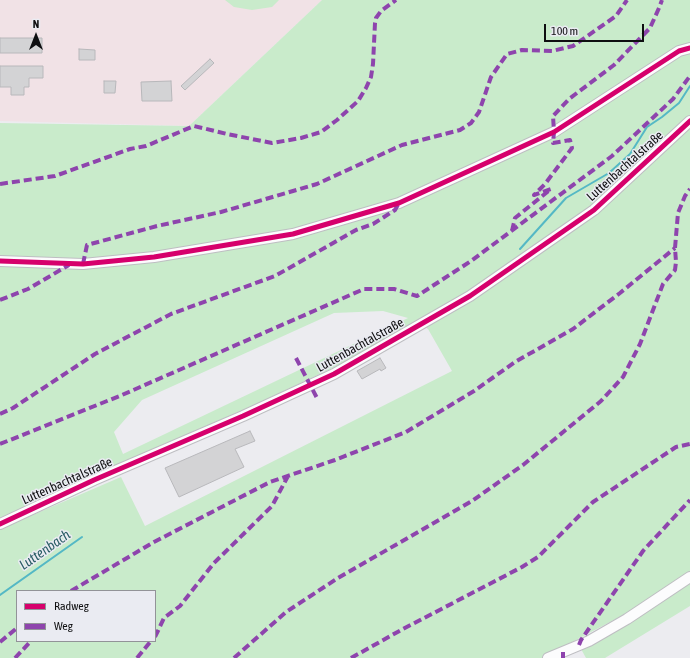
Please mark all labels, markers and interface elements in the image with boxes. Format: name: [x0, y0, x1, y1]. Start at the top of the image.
north arrow: [16, 16, 56, 56]
scale bar: [546, 16, 646, 42]
text: N: [33, 18, 39, 30]
text: 100 m: [551, 24, 578, 38]
street label: Luttenbachtalstraße: [584, 128, 666, 204]
street label: Luttenbachtalstraße: [314, 315, 406, 375]
street label: Luttenbachtalstraße: [19, 454, 115, 508]
water label: Luttenbach: [16, 526, 74, 574]
legend: [16, 590, 156, 642]
text: Radweg: [54, 599, 89, 613]
text: Weg: [54, 619, 73, 633]

